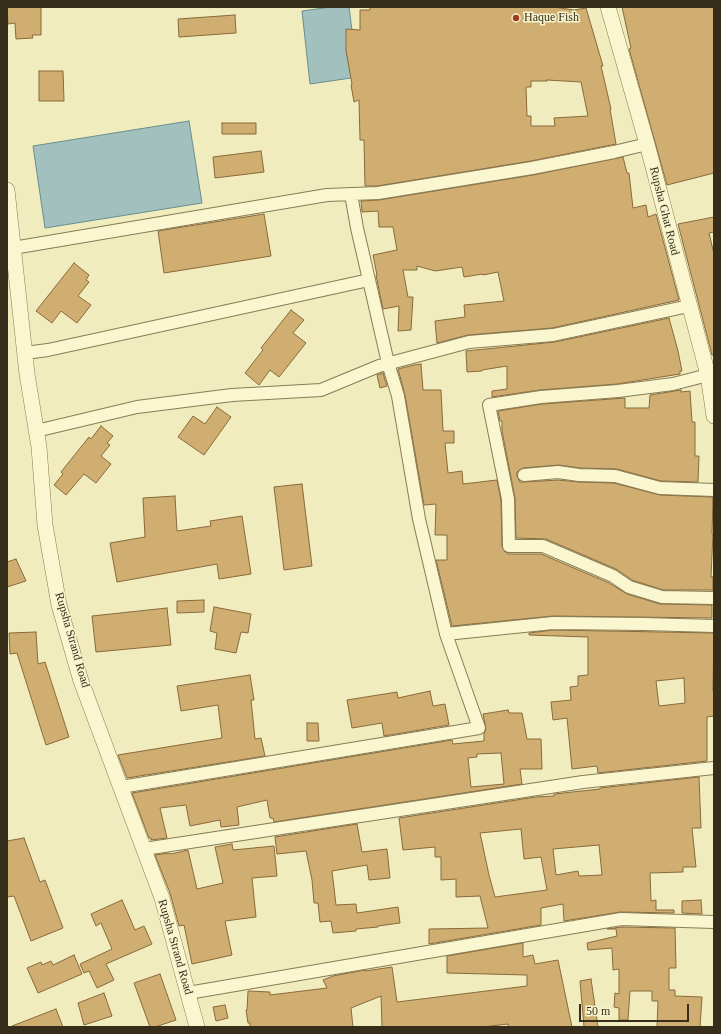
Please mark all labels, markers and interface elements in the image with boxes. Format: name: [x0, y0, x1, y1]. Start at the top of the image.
place label: Haque Fish: [524, 11, 587, 25]
marker: Haque Fish: [511, 13, 521, 23]
street label: Rupsha Ghat Road: [644, 159, 684, 263]
street label: Rupsha Strand Road: [49, 583, 95, 697]
street label: Rupsha Strand Road: [152, 890, 198, 1004]
scale bar: [581, 996, 691, 1022]
text: 50 m: [586, 1004, 610, 1018]

